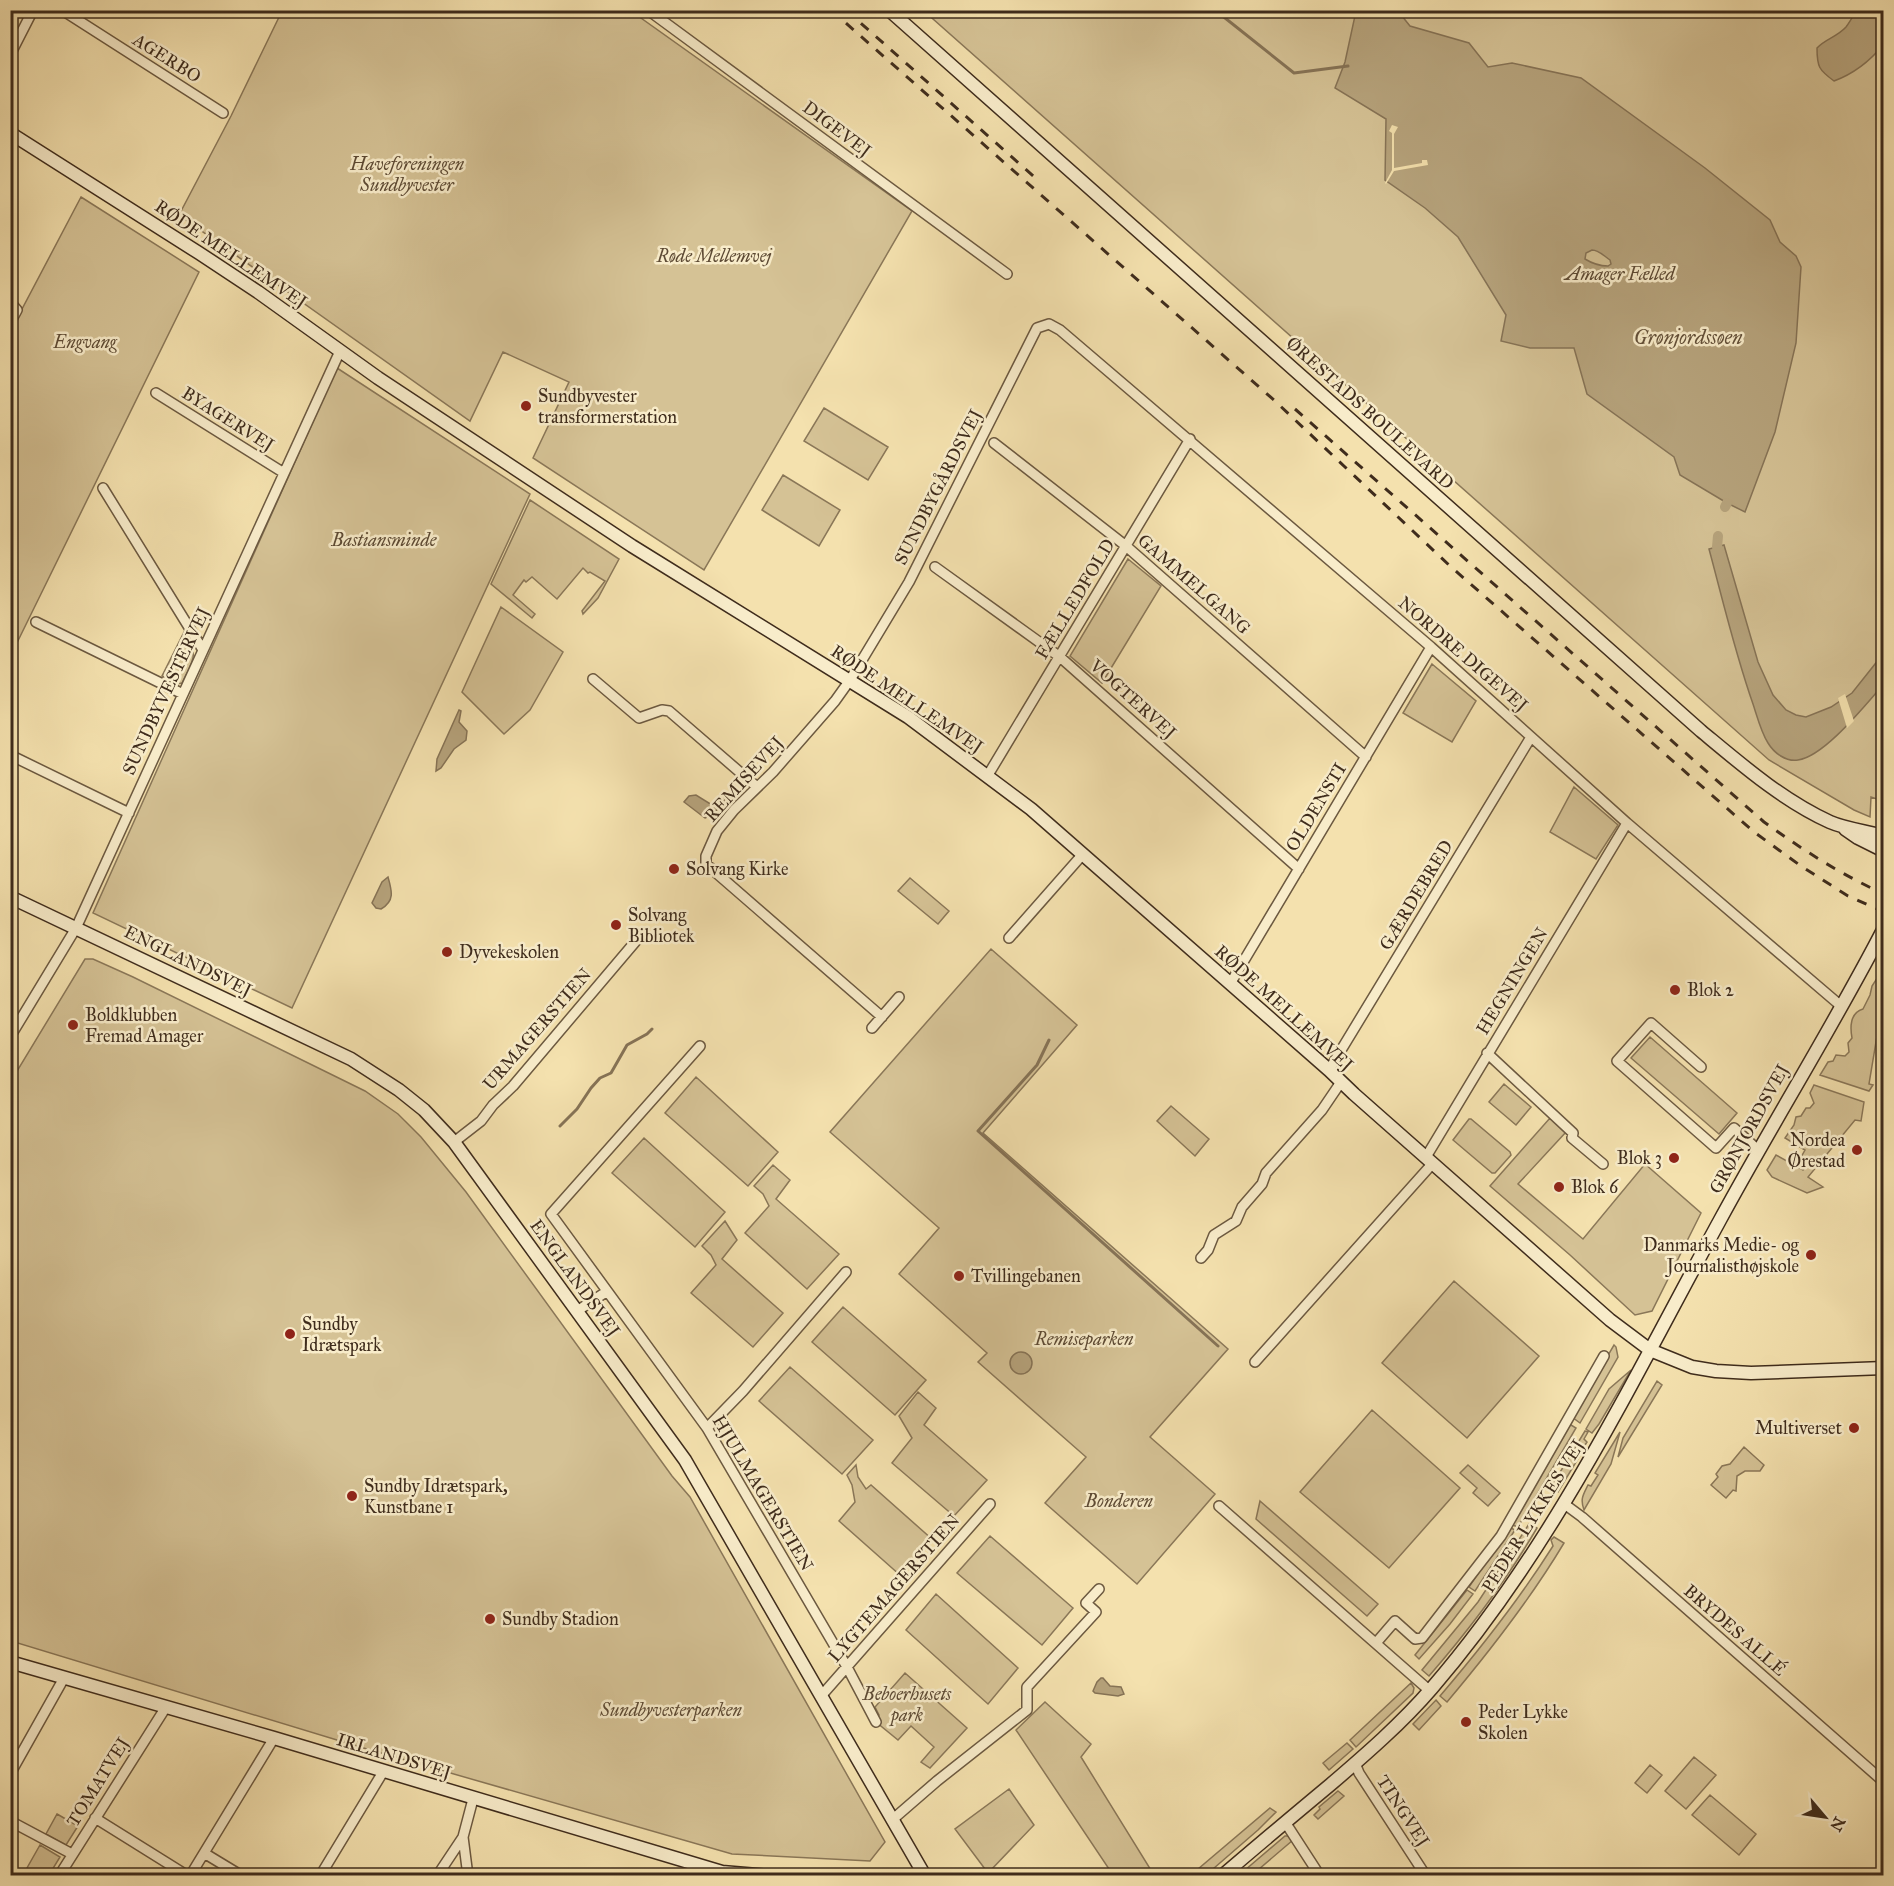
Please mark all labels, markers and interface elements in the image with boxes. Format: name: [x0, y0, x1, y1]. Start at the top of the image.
street label: AGERBO: [128, 28, 205, 87]
street label: DIGEVEJ: [798, 96, 876, 163]
park label: Haveforeningen Sundbyvester: [349, 153, 465, 196]
street label: RØDE MELLEMVEJ: [150, 195, 312, 314]
park label: Røde Mellemvej: [656, 245, 772, 267]
park label: Amager Fælled: [1563, 263, 1677, 285]
water label: Grønjordssøen: [1634, 325, 1743, 349]
park label: Engvang: [52, 331, 118, 353]
street label: ØRESTADS BOULEVARD: [1282, 332, 1458, 494]
street label: BYAGERVEJ: [177, 382, 279, 457]
place label: Sundbyvester transformerstation: [538, 385, 677, 428]
marker: Sundbyvester transformerstation: [519, 399, 533, 413]
street label: SUNDBYGÅRDSVEJ: [889, 405, 988, 569]
park label: Bastiansminde: [330, 529, 438, 551]
street label: GAMMELGANG: [1133, 529, 1255, 639]
street label: FÆLLEDFOLD: [1030, 535, 1120, 663]
street label: NORDRE DIGEVEJ: [1393, 592, 1533, 718]
street label: SUNDBYVESTERVEJ: [117, 603, 216, 779]
street label: RØDE MELLEMVEJ: [826, 640, 988, 759]
street label: VOGTERVEJ: [1084, 654, 1181, 745]
street label: REMISEVEJ: [700, 731, 789, 827]
street label: OLDENSTI: [1281, 759, 1351, 855]
street label: GÆRDEBRED: [1374, 836, 1458, 954]
place label: Solvang Kirke: [686, 858, 788, 881]
marker: Solvang Kirke: [667, 862, 681, 876]
place label: Solvang Bibliotek: [628, 904, 695, 947]
marker: Solvang Bibliotek: [609, 918, 623, 932]
street label: ENGLANDSVEJ: [120, 921, 256, 1003]
street label: HEGNINGEN: [1471, 923, 1553, 1039]
street label: RØDE MELLEMVEJ: [1210, 940, 1358, 1077]
place label: Dyvekeskolen: [459, 941, 559, 963]
marker: Dyvekeskolen: [440, 945, 454, 959]
street label: URMAGERSTIEN: [478, 964, 596, 1094]
place label: Blok 2: [1687, 979, 1734, 1001]
marker: Blok 2: [1668, 983, 1682, 997]
place label: Boldklubben Fremad Amager: [85, 1004, 204, 1048]
marker: Boldklubben Fremad Amager: [66, 1018, 80, 1032]
street label: GRØNJORDSVEJ: [1704, 1060, 1795, 1198]
place label: Nordea Ørestad: [1788, 1129, 1845, 1172]
marker: Nordea Ørestad: [1850, 1143, 1864, 1157]
place label: Blok 3: [1617, 1147, 1662, 1169]
marker: Blok 3: [1667, 1151, 1681, 1165]
place label: Blok 6: [1571, 1176, 1619, 1198]
marker: Blok 6: [1552, 1180, 1566, 1194]
street label: ENGLANDSVEJ: [524, 1215, 625, 1342]
place label: Danmarks Medie- og Journalisthøjskole: [1643, 1234, 1800, 1278]
marker: Danmarks Medie- og Journalisthøjskole: [1804, 1248, 1818, 1262]
place label: Tvillingebanen: [971, 1265, 1081, 1288]
marker: Tvillingebanen: [952, 1269, 966, 1283]
place label: Sundby Idrætspark: [302, 1313, 382, 1356]
marker: Sundby Idrætspark: [283, 1327, 297, 1341]
park label: Remiseparken: [1034, 1328, 1134, 1351]
street label: HJULMAGERSTIEN: [707, 1411, 818, 1575]
place label: Multiverset: [1755, 1417, 1843, 1439]
marker: Multiverset: [1847, 1421, 1861, 1435]
street label: PEDER LYKKES VEJ: [1477, 1435, 1590, 1597]
place label: Sundby Idrætspark, Kunstbane 1: [364, 1475, 508, 1518]
marker: Sundby Idrætspark, Kunstbane 1: [345, 1489, 359, 1503]
park label: Bonderen: [1084, 1490, 1154, 1512]
street label: LYGTEMAGERSTIEN: [823, 1509, 965, 1667]
street label: BRYDES ALLÉ: [1679, 1578, 1792, 1680]
place label: Sundby Stadion: [502, 1608, 619, 1630]
marker: Sundby Stadion: [483, 1612, 497, 1626]
park label: Beboerhusets park: [862, 1683, 952, 1727]
park label: Sundbyvesterparken: [599, 1699, 742, 1722]
place label: Peder Lykke Skolen: [1478, 1701, 1568, 1744]
marker: Peder Lykke Skolen: [1459, 1715, 1473, 1729]
street label: IRLANDSVEJ: [334, 1728, 455, 1785]
street label: TOMATVEJ: [62, 1733, 135, 1831]
street label: TINGVEJ: [1371, 1771, 1435, 1852]
north arrow: [1795, 1787, 1855, 1847]
text: N: [1826, 1813, 1849, 1835]

